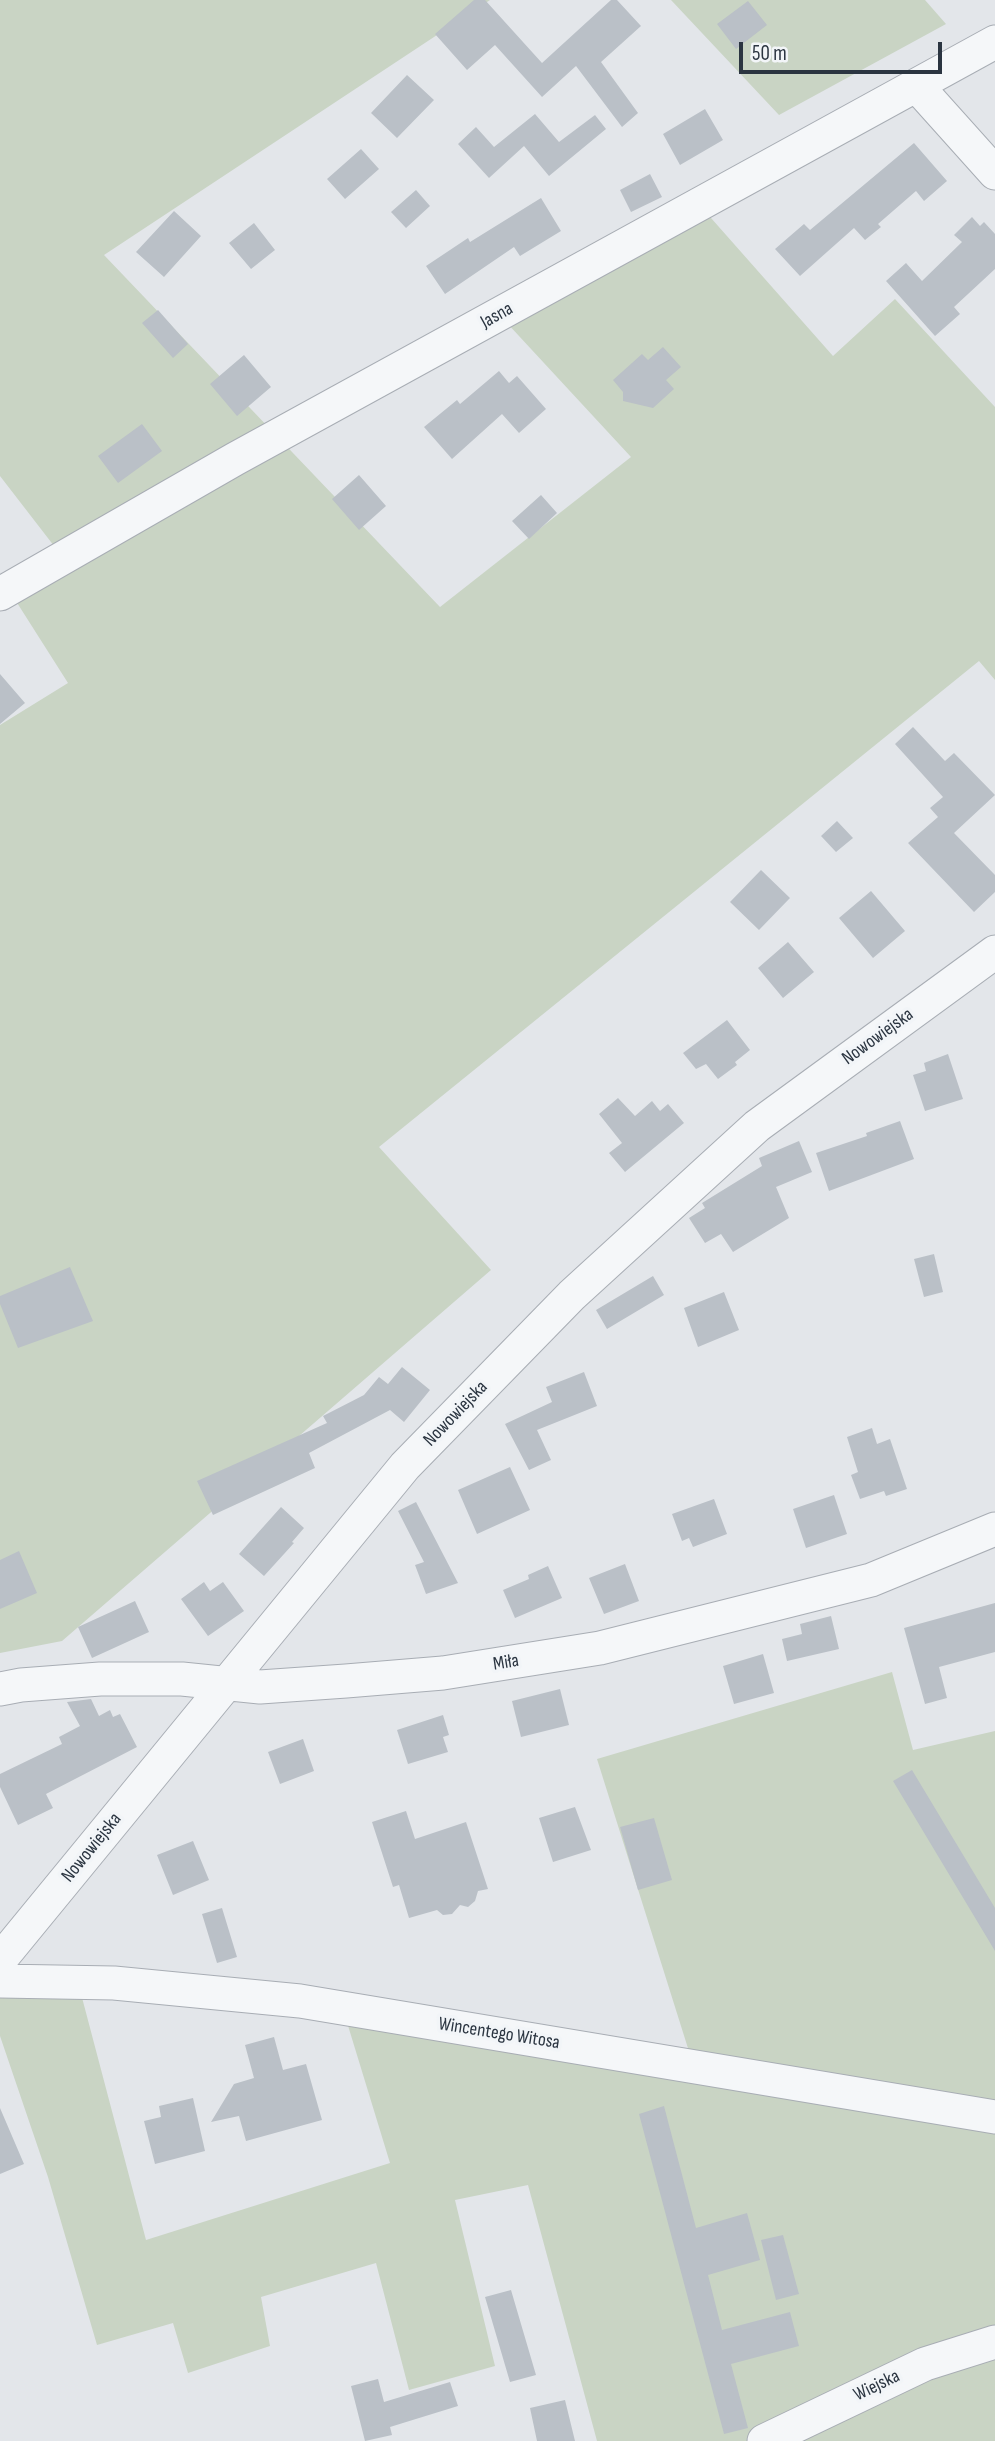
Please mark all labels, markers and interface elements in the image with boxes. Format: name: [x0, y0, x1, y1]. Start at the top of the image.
scale bar: [743, 28, 946, 72]
text: 50 m: [752, 41, 787, 66]
street label: Jasna: [477, 298, 517, 334]
street label: Nowowiejska: [838, 1004, 918, 1070]
street label: Nowowiejska: [419, 1376, 493, 1452]
street label: Miła: [492, 1650, 520, 1676]
street label: Nowowiejska: [57, 1809, 127, 1887]
street label: Wincentego Witosa: [437, 2013, 561, 2055]
street label: Wiejska: [850, 2365, 904, 2407]

